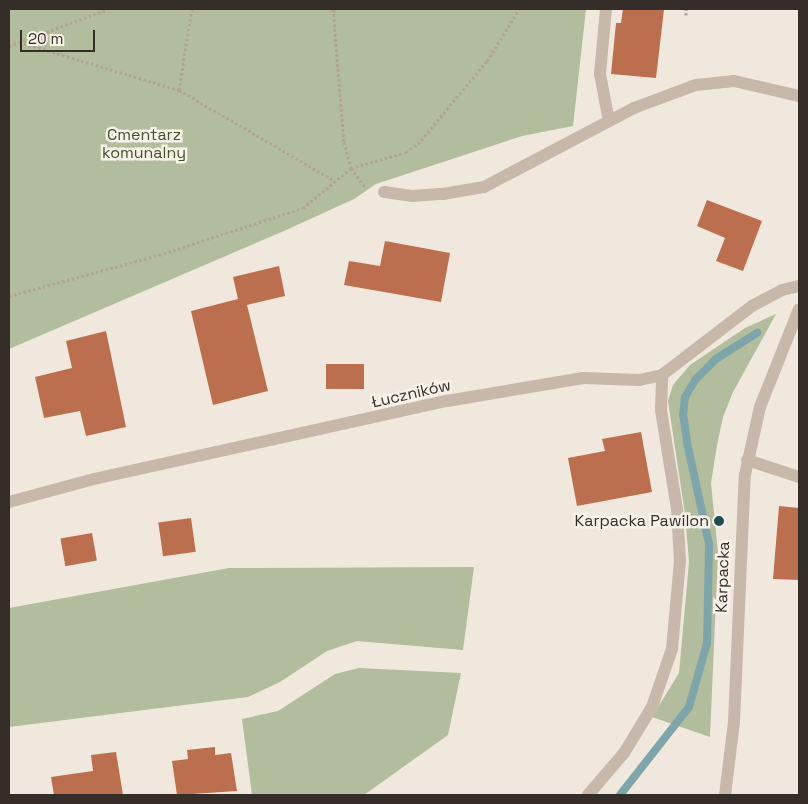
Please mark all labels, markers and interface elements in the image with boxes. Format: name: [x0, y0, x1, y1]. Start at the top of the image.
scale bar: [22, 20, 98, 52]
text: 20 m: [28, 29, 63, 48]
park label: Cmentarz komunalny: [102, 125, 186, 163]
street label: Łuczników: [369, 375, 453, 413]
place label: Karpacka Pawilon: [575, 511, 709, 531]
marker: Karpacka Pawilon: [713, 515, 725, 527]
street label: Karpacka: [712, 541, 734, 613]

